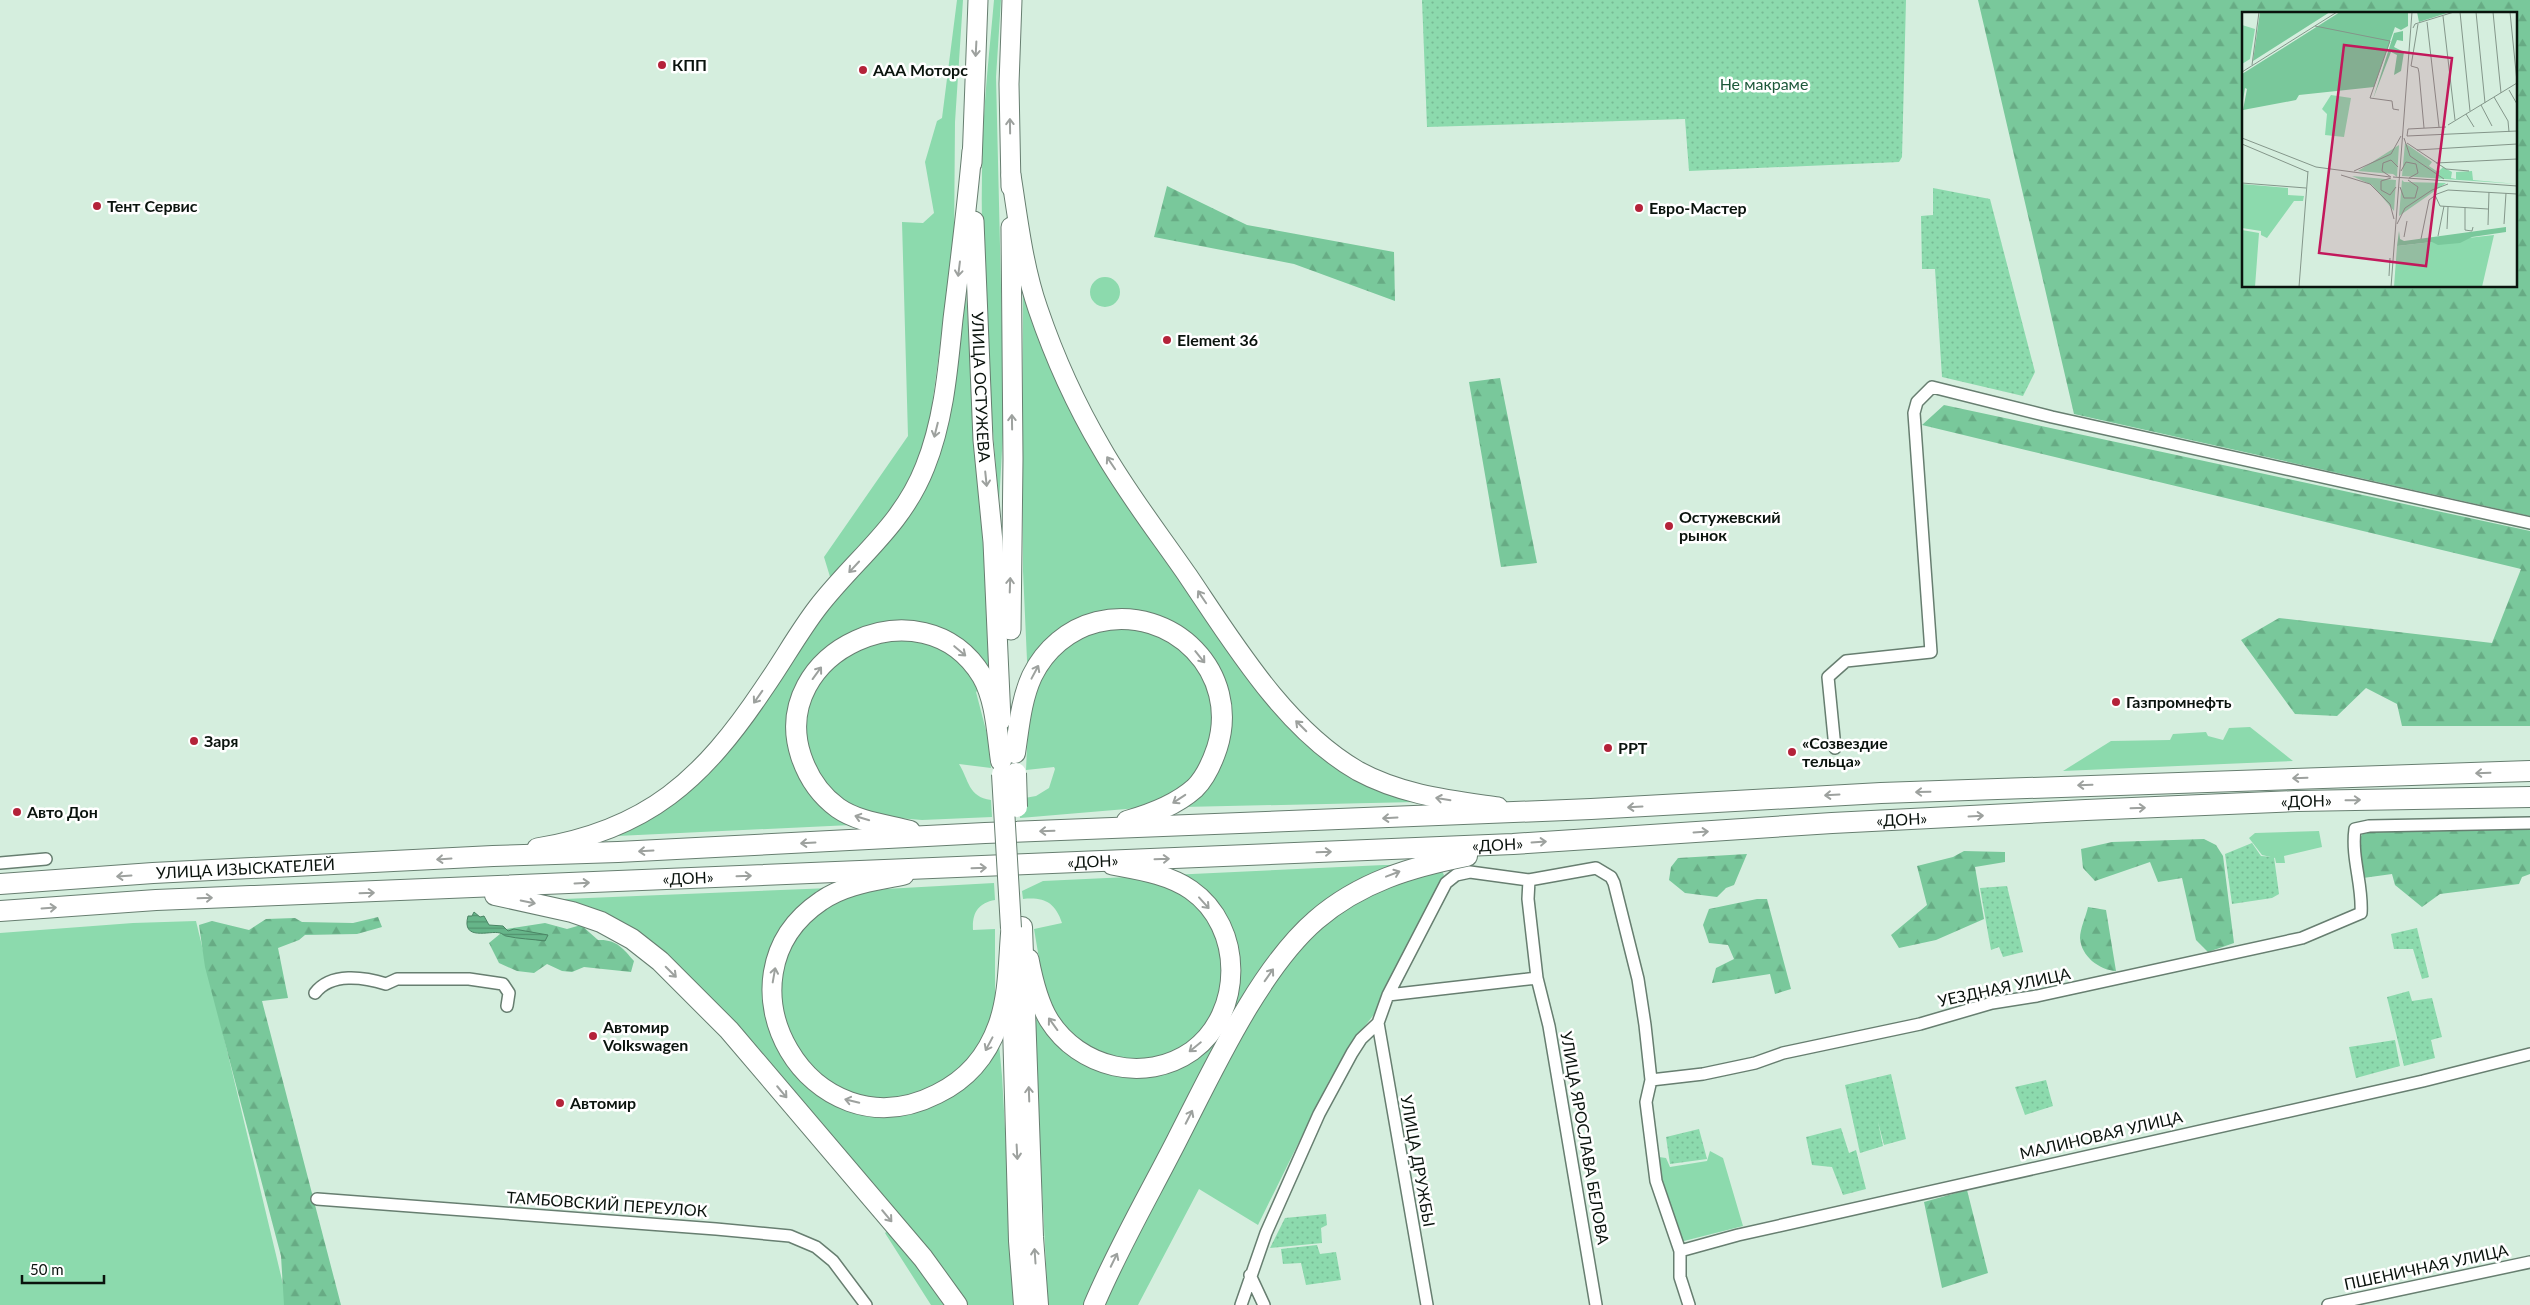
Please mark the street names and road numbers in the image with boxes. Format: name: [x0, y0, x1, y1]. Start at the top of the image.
street label: УЛИЦА ОСТУЖЕВА: [969, 311, 995, 463]
street label: «ДОН»: [2280, 790, 2332, 811]
street label: «ДОН»: [1876, 808, 1928, 830]
street label: «ДОН»: [1472, 833, 1524, 855]
street label: «ДОН»: [1067, 850, 1119, 871]
street label: УЛИЦА ИЗЫСКАТЕЛЕЙ: [156, 854, 335, 882]
street label: «ДОН»: [662, 867, 714, 888]
street label: УЕЗДНАЯ УЛИЦА: [1936, 963, 2072, 1010]
street label: УЛИЦА ЯРОСЛАВА БЕЛОВА: [1557, 1030, 1614, 1246]
street label: УЛИЦА ДРУЖБЫ: [1398, 1094, 1439, 1228]
street label: МАЛИНОВАЯ УЛИЦА: [2018, 1106, 2184, 1163]
street label: ТАМБОВСКИЙ ПЕРЕУЛОК: [506, 1187, 708, 1220]
street label: ПШЕНИЧНАЯ УЛИЦА: [2342, 1240, 2510, 1293]

